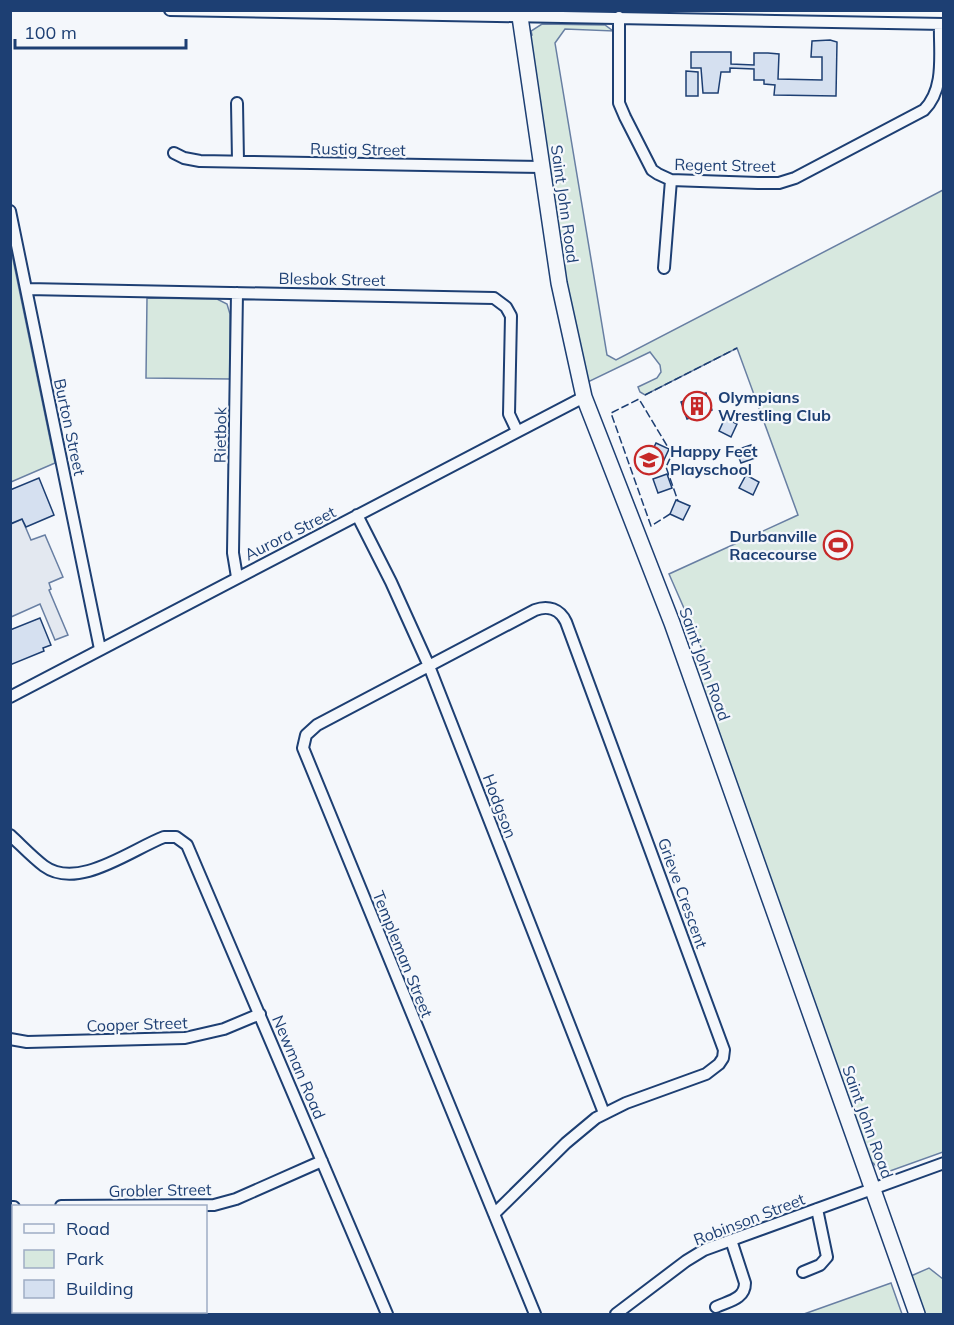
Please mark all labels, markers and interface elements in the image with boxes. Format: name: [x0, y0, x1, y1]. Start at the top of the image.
scale bar: [15, 12, 186, 50]
text: 100 m: [24, 21, 77, 44]
street label: Rustig Street: [310, 138, 406, 160]
street label: Saint John Road: [547, 144, 583, 264]
street label: Regent Street: [674, 154, 776, 176]
street label: Blesbok Street: [278, 268, 386, 290]
street label: Burton Street: [50, 377, 90, 478]
place label: Olympians Wrestling Club: [718, 387, 831, 425]
building icon: Olympians Wrestling Club: [681, 390, 713, 422]
street label: Rietbok: [210, 406, 231, 463]
place label: Happy Feet Playschool: [670, 441, 758, 479]
school or university icon: Happy Feet Playschool: [633, 444, 665, 476]
street label: Aurora Street: [241, 501, 339, 565]
place label: Durbanville Racecourse: [729, 526, 817, 564]
sports icon: Durbanville Racecourse: [822, 529, 854, 561]
street label: Saint John Road: [675, 605, 735, 723]
street label: Hodgson: [479, 771, 521, 841]
street label: Grieve Crescent: [654, 835, 712, 951]
street label: Templeman Street: [368, 888, 438, 1021]
street label: Cooper Street: [86, 1012, 188, 1036]
street label: Newman Road: [268, 1012, 330, 1122]
street label: Saint John Road: [838, 1063, 898, 1181]
street label: Grobler Street: [108, 1179, 212, 1201]
street label: Robinson Street: [690, 1188, 808, 1249]
legend: [12, 1205, 207, 1313]
text: Road: [66, 1217, 110, 1240]
text: Park: [66, 1247, 105, 1270]
text: Building: [66, 1277, 134, 1300]

